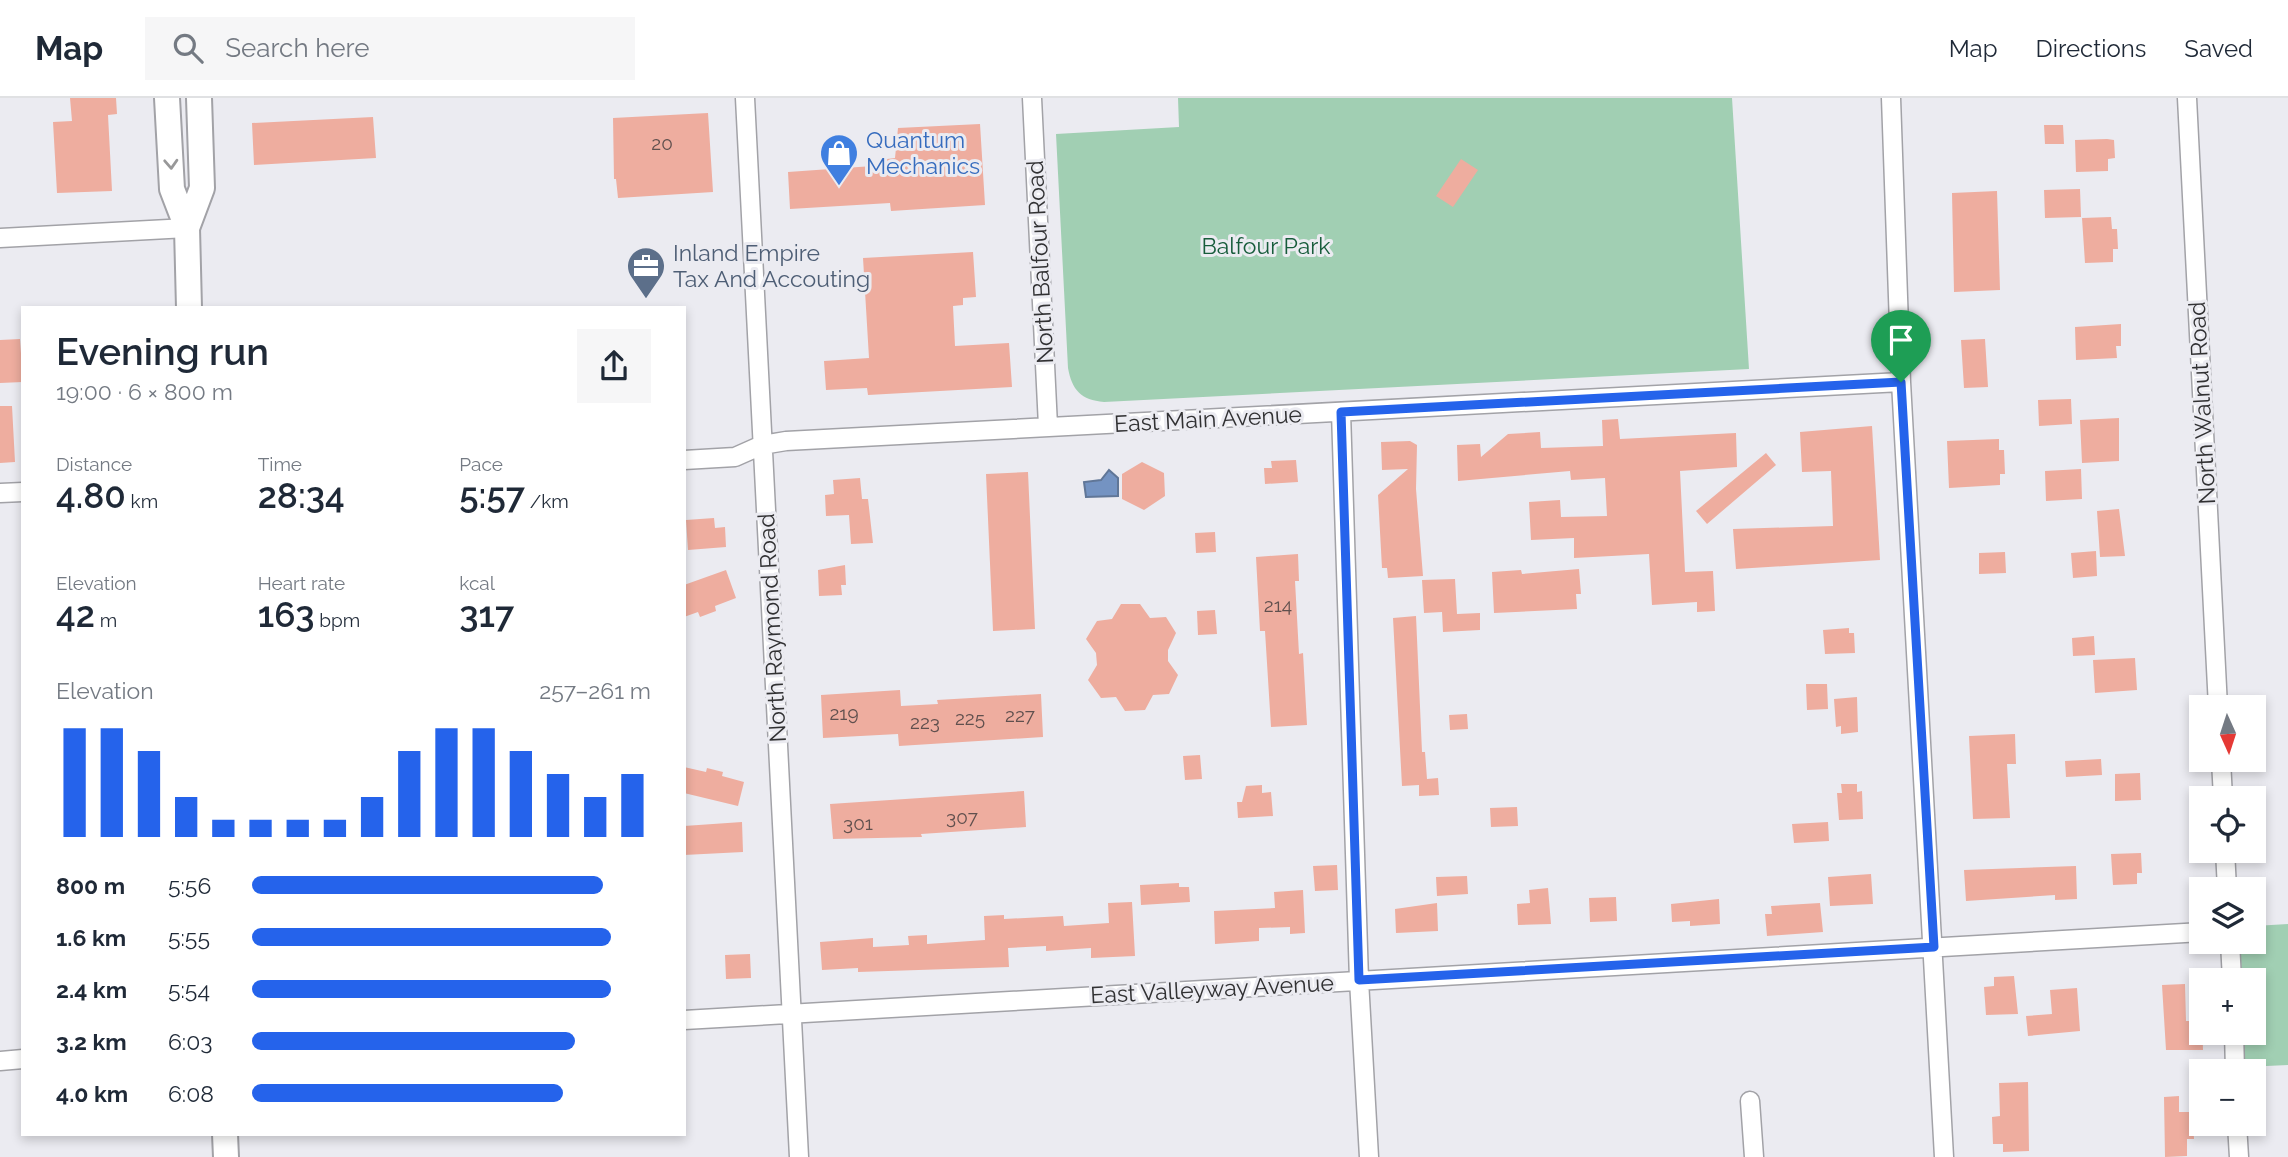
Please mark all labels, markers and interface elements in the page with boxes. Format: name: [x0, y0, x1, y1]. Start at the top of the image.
search box: [145, 17, 635, 80]
text: Map: [35, 29, 103, 68]
icon: search: [169, 29, 207, 67]
text: Search here: [225, 33, 370, 63]
text: Map: [1949, 34, 1998, 63]
text: Directions: [2036, 34, 2146, 63]
text: Saved: [2184, 34, 2253, 63]
place label: Quantum Mechanics: [866, 126, 980, 179]
house number: 20: [651, 132, 673, 154]
shop icon: Quantum Mechanics: [818, 132, 860, 187]
one-way arrow: [163, 159, 178, 170]
street label: North Balfour Road: [1021, 160, 1058, 364]
park label: Balfour Park: [1201, 232, 1331, 259]
place label: Inland Empire Tax And Accouting: [673, 239, 870, 292]
office icon: Inland Empire Tax And Accouting: [625, 245, 667, 300]
street label: North Walnut Road: [2183, 301, 2220, 505]
pin: [1871, 310, 1931, 382]
icon: arrive: [1882, 321, 1920, 359]
text: Evening run: [56, 329, 269, 374]
button: share: [577, 329, 651, 403]
text: 19:00 · 6 × 800 m: [56, 378, 233, 405]
street label: East Main Avenue: [1113, 400, 1303, 437]
text: Distance: [56, 453, 132, 475]
text: Time: [258, 453, 302, 475]
text: Pace: [459, 453, 503, 475]
text: 4.80: [56, 475, 126, 516]
text: 28:34: [258, 475, 345, 516]
text: 5:57: [459, 475, 525, 516]
text: km: [126, 490, 158, 512]
text: /km: [525, 490, 569, 512]
street label: North Raymond Road: [752, 513, 791, 743]
text: Elevation: [56, 572, 137, 594]
text: Heart rate: [258, 572, 345, 594]
text: kcal: [459, 572, 495, 594]
text: 42: [56, 594, 95, 635]
text: 163: [258, 594, 315, 635]
text: 317: [459, 594, 514, 635]
house number: 214: [1264, 594, 1292, 616]
text: m: [95, 609, 117, 631]
text: bpm: [315, 609, 360, 631]
text: Elevation: [56, 677, 154, 704]
text: 257–261 m: [539, 677, 651, 704]
north arrow: [2189, 695, 2266, 772]
map controls: [2189, 695, 2266, 1136]
house number: 219: [829, 702, 859, 724]
house number: 227: [1005, 704, 1035, 726]
house number: 225: [955, 707, 985, 729]
house number: 223: [910, 711, 940, 733]
button: locate: [2189, 786, 2266, 863]
house number: 307: [946, 806, 978, 828]
house number: 301: [843, 812, 873, 834]
text: 800 m: [56, 872, 125, 899]
text: 5:56: [168, 872, 211, 899]
button: layers: [2189, 877, 2266, 954]
text: 1.6 km: [56, 924, 126, 951]
text: 5:55: [168, 924, 210, 951]
button: +: [2189, 968, 2266, 1045]
street label: East Valleyway Avenue: [1090, 969, 1334, 1008]
text: 2.4 km: [56, 976, 127, 1003]
text: 5:54: [168, 976, 210, 1003]
text: 3.2 km: [56, 1028, 127, 1055]
text: 6:03: [168, 1028, 213, 1055]
button: −: [2189, 1059, 2266, 1136]
text: 4.0 km: [56, 1080, 128, 1107]
text: 6:08: [168, 1080, 214, 1107]

